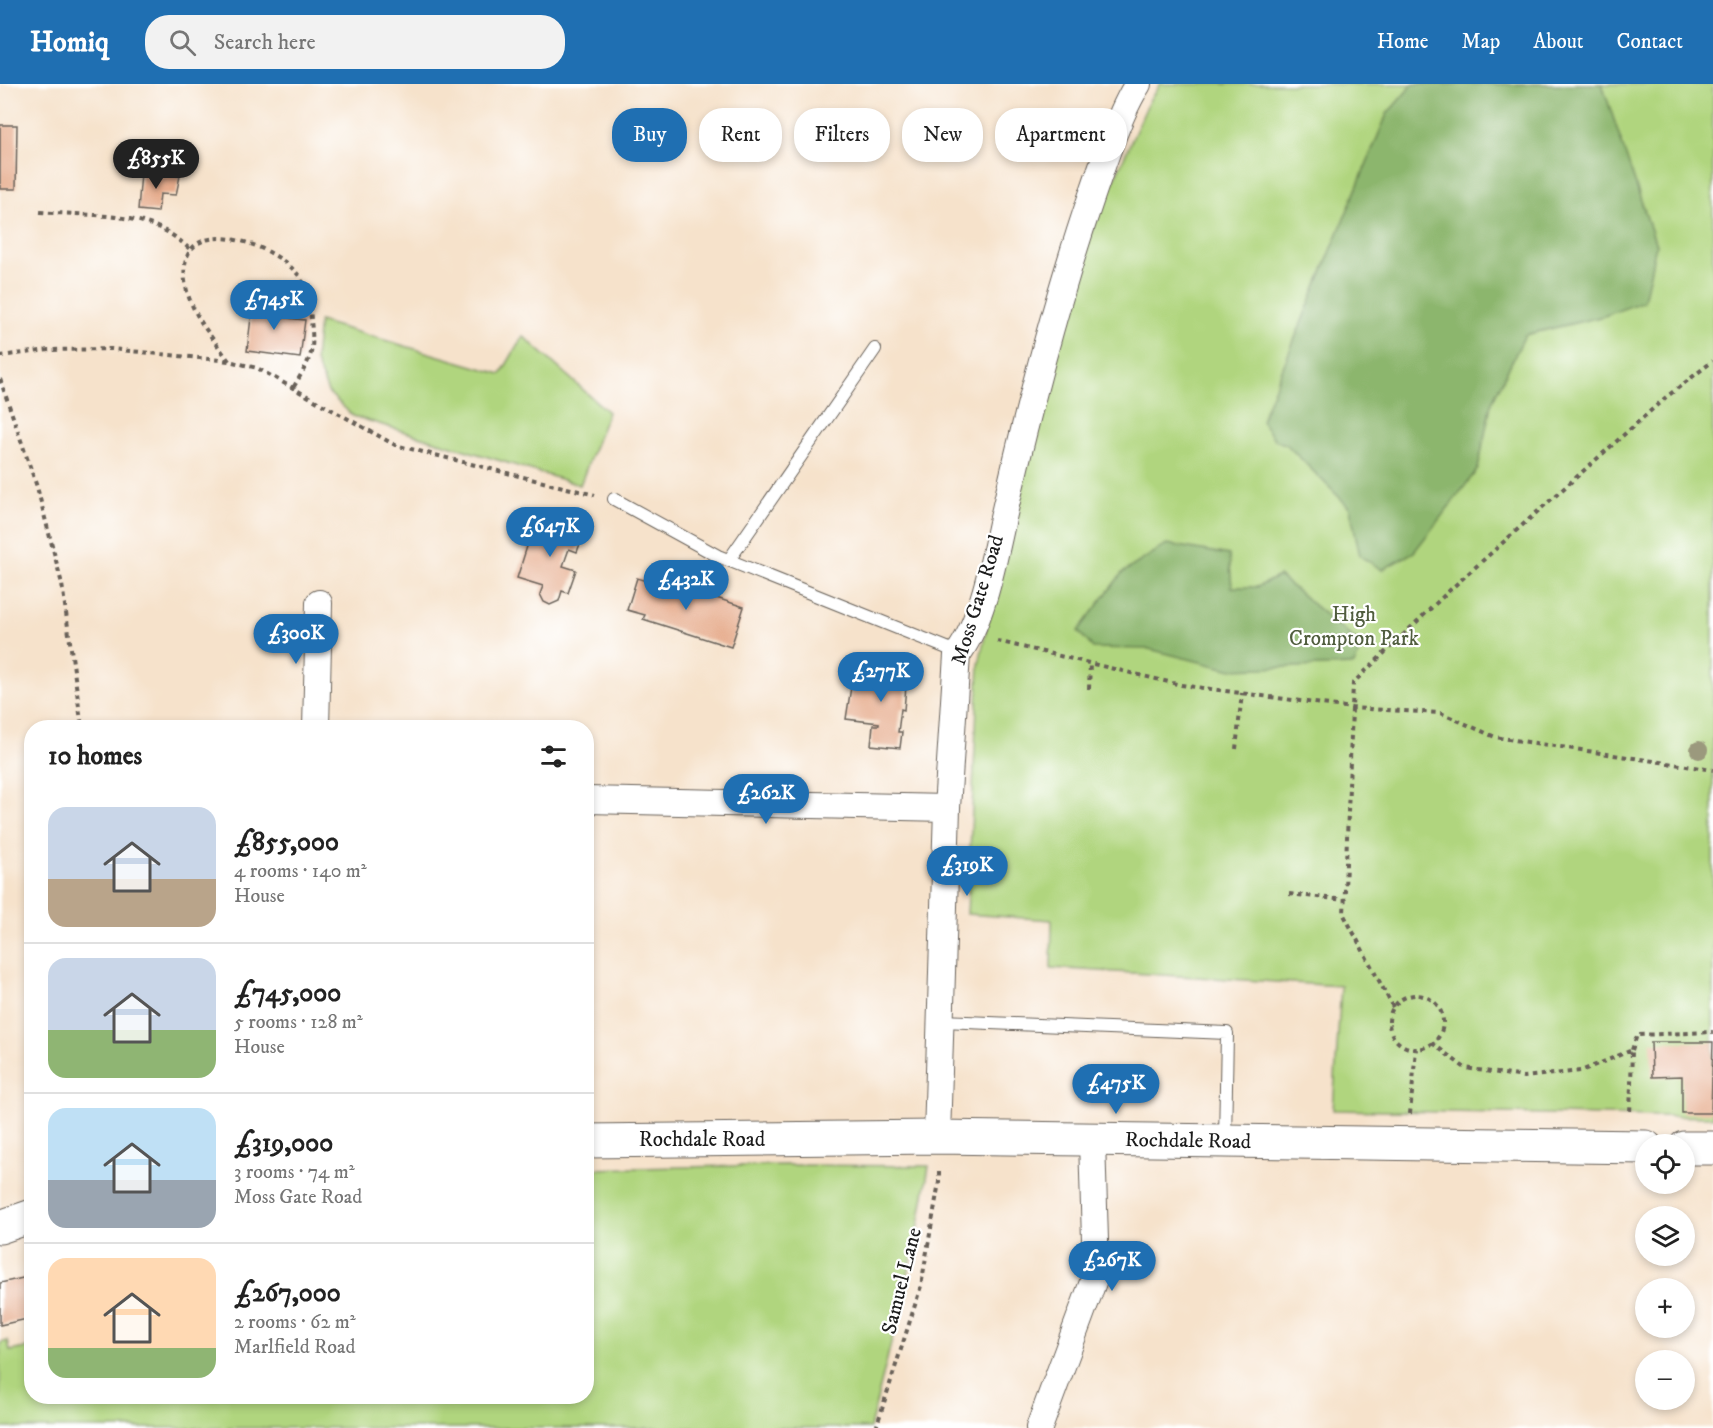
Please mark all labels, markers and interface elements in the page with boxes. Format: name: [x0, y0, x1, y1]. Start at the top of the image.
search box: [145, 15, 565, 69]
text: Homiq: [30, 25, 109, 60]
icon: search: [166, 26, 199, 59]
text: Search here: [214, 29, 316, 56]
text: Home: [1377, 29, 1429, 55]
text: Map: [1462, 29, 1500, 55]
text: About: [1533, 29, 1584, 55]
text: Contact: [1617, 29, 1683, 55]
chip: Buy: [612, 108, 687, 162]
chip: Rent: [699, 108, 782, 162]
chip: Filters: [794, 108, 890, 162]
chip: New: [902, 108, 983, 162]
chip: Apartment: [995, 108, 1127, 162]
pin: £855K: [114, 139, 198, 190]
text: £855K: [127, 146, 185, 171]
pin: £745K: [232, 280, 316, 331]
text: £745K: [244, 287, 304, 312]
pin: £647K: [508, 507, 592, 558]
text: £647K: [520, 514, 580, 539]
street label: Moss Gate Road: [946, 531, 1010, 668]
pin: £432K: [644, 560, 728, 611]
text: £432K: [658, 567, 714, 592]
park label: High Crompton Park: [1289, 602, 1420, 652]
pin: £300K: [254, 614, 338, 665]
text: £300K: [268, 621, 324, 646]
pin: £277K: [839, 652, 923, 703]
text: £277K: [852, 659, 910, 684]
text: 10 homes: [48, 740, 142, 773]
icon: filters: [537, 740, 570, 773]
pin: £262K: [724, 774, 808, 825]
text: £262K: [737, 781, 795, 806]
text: £855,000: [234, 826, 339, 859]
icon: home: [96, 831, 168, 903]
pin: £319K: [925, 846, 1009, 897]
text: £319K: [941, 853, 993, 878]
text: 4 rooms · 140 m²: [234, 859, 367, 884]
text: House: [234, 884, 285, 909]
text: £745,000: [234, 977, 341, 1010]
icon: home: [96, 982, 168, 1054]
text: 5 rooms · 128 m²: [234, 1010, 363, 1035]
text: House: [234, 1035, 285, 1060]
pin: £475K: [1074, 1064, 1158, 1115]
text: £475K: [1086, 1071, 1146, 1096]
text: £319,000: [234, 1127, 333, 1160]
street label: Rochdale Road: [639, 1127, 766, 1153]
street label: Rochdale Road: [1125, 1127, 1252, 1155]
icon: home: [96, 1132, 168, 1204]
map controls: [1635, 1134, 1695, 1410]
button: locate: [1635, 1134, 1695, 1194]
text: 3 rooms · 74 m²: [234, 1160, 355, 1185]
text: Moss Gate Road: [234, 1185, 362, 1210]
button: layers: [1635, 1206, 1695, 1266]
street label: Samuel Lane: [876, 1225, 928, 1337]
pin: £267K: [1070, 1241, 1154, 1292]
text: £267K: [1083, 1248, 1141, 1273]
text: £267,000: [234, 1277, 341, 1310]
button: +: [1635, 1278, 1695, 1338]
icon: home: [96, 1282, 168, 1354]
text: 2 rooms · 62 m²: [234, 1310, 356, 1335]
text: Marlfield Road: [234, 1335, 355, 1360]
button: −: [1635, 1350, 1695, 1410]

